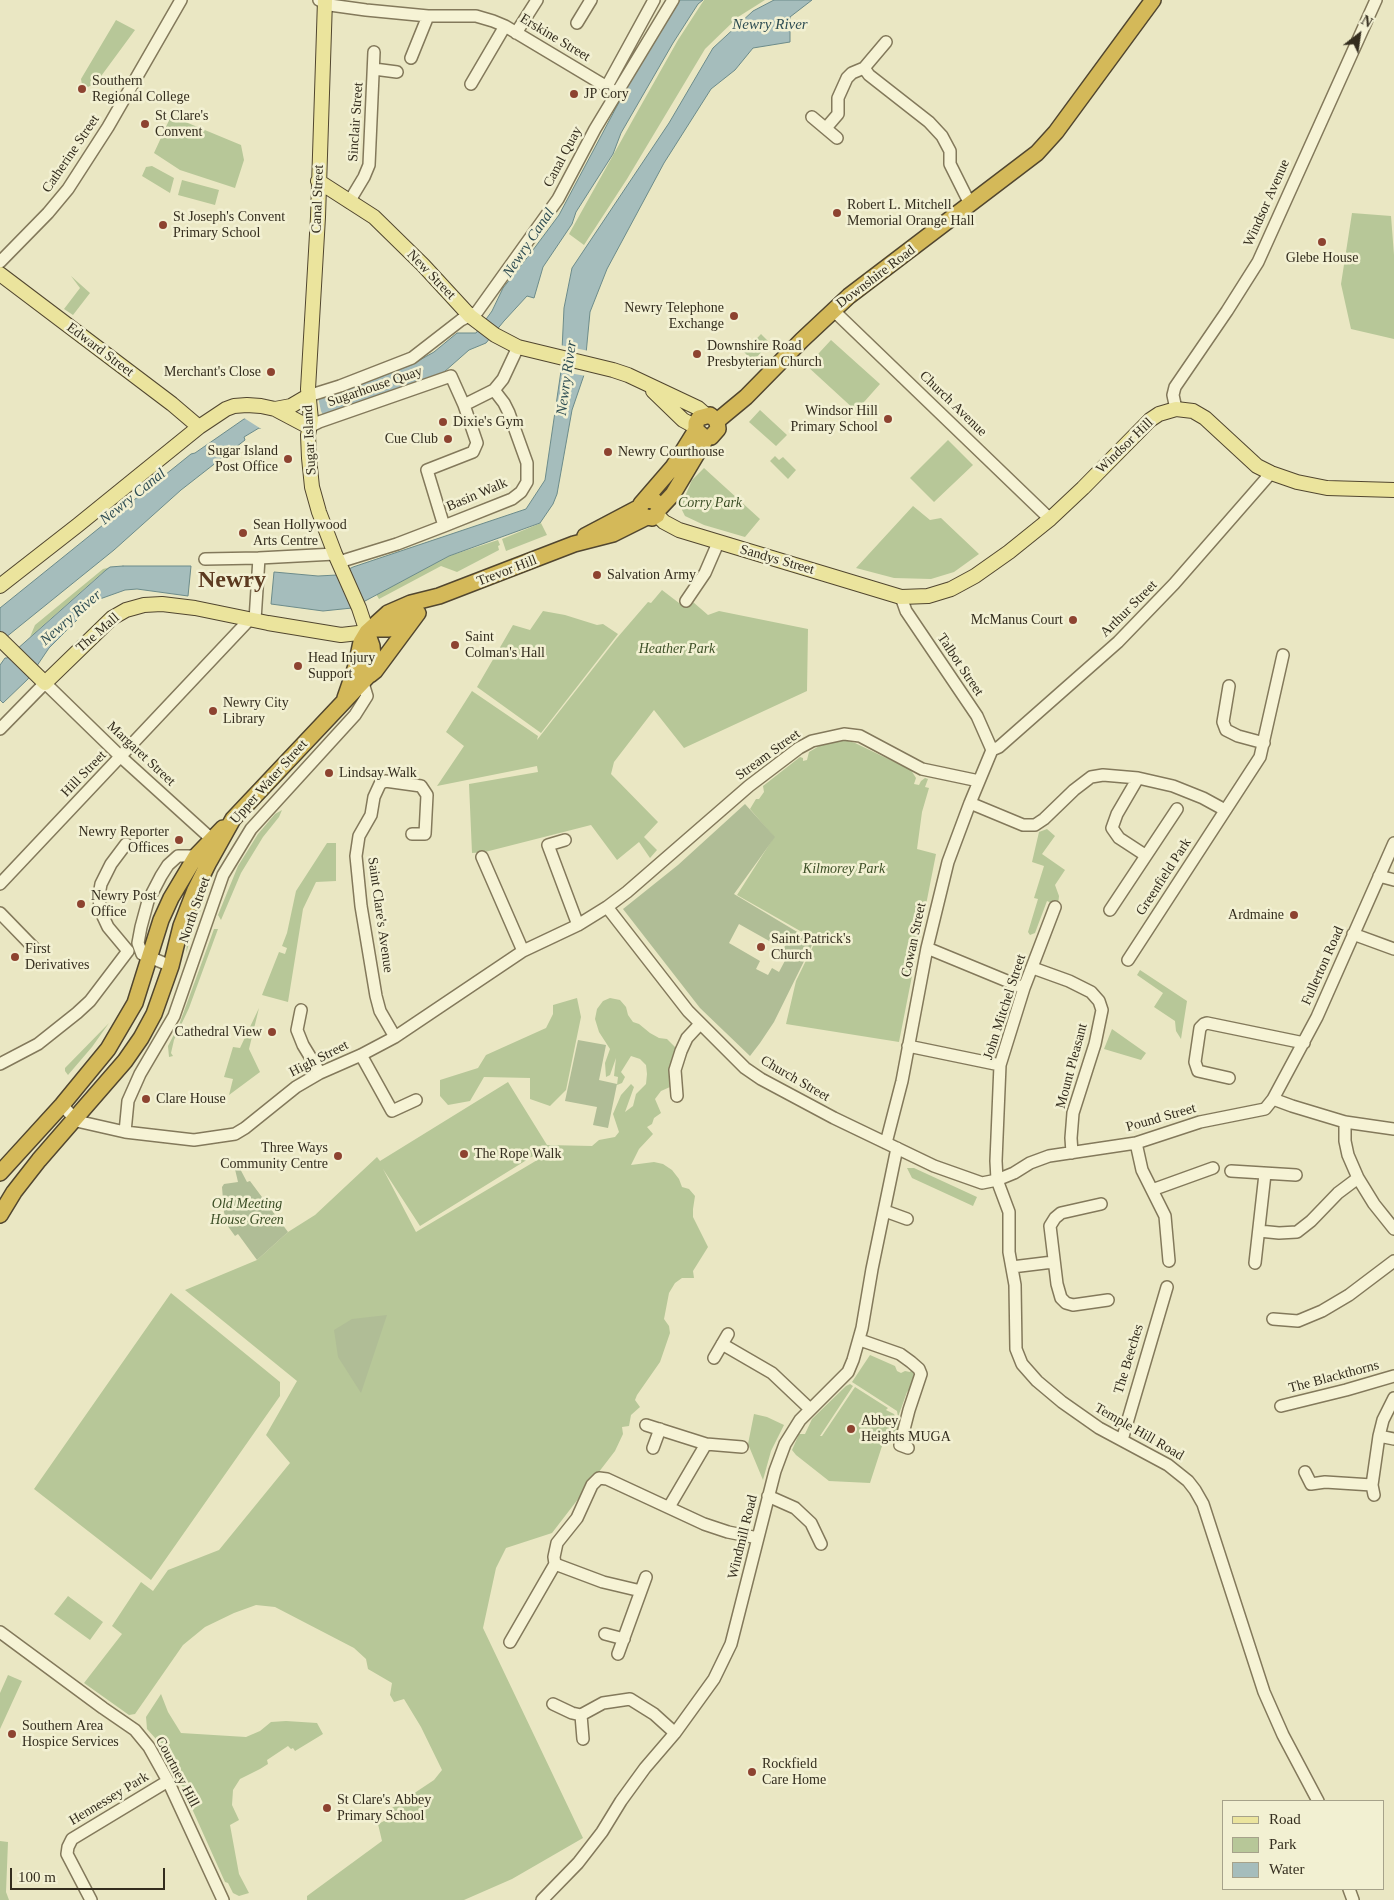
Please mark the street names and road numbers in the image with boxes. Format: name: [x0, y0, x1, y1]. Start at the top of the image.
street label: Erskine Street: [517, 10, 593, 66]
street label: Sinclair Street: [345, 82, 367, 162]
street label: Catherine Street: [39, 112, 103, 196]
street label: Canal Quay: [540, 124, 586, 190]
street label: Windsor Avenue: [1240, 157, 1294, 249]
street label: Canal Street: [308, 164, 328, 234]
street label: Downshire Road: [833, 242, 919, 312]
street label: New Street: [403, 247, 459, 303]
street label: Edward Street: [63, 319, 137, 381]
street label: Sugarhouse Quay: [325, 363, 425, 411]
street label: Church Avenue: [916, 368, 990, 440]
street label: Sugar Island: [300, 404, 320, 476]
street label: Windsor Hill: [1093, 415, 1157, 477]
street label: Basin Walk: [444, 475, 510, 515]
street label: Sandys Street: [738, 541, 816, 579]
street label: Trevor Hill: [475, 552, 539, 590]
street label: Arthur Street: [1097, 577, 1161, 641]
street label: The Mall: [73, 610, 123, 656]
street label: Talbot Street: [933, 631, 987, 699]
street label: Margaret Street: [103, 718, 179, 790]
street label: Stream Street: [732, 726, 804, 784]
street label: Upper Water Street: [227, 736, 311, 828]
street label: Hill Street: [58, 747, 110, 801]
street label: Greenfield Park: [1133, 835, 1195, 919]
street label: Saint Clare's Avenue: [364, 856, 396, 974]
street label: North Street: [176, 875, 214, 945]
street label: Cowan Street: [898, 901, 930, 979]
street label: Fullerton Road: [1298, 924, 1348, 1008]
street label: John Mitchel Street: [980, 952, 1030, 1062]
street label: Mount Pleasant: [1053, 1022, 1091, 1110]
street label: High Street: [287, 1037, 351, 1081]
street label: Church Street: [757, 1052, 833, 1106]
street label: Pound Street: [1124, 1100, 1198, 1136]
street label: The Beeches: [1110, 1322, 1148, 1396]
street label: The Blackthorns: [1287, 1357, 1381, 1397]
street label: Temple Hill Road: [1091, 1400, 1187, 1464]
street label: Windmill Road: [724, 1493, 762, 1581]
street label: Courtney Hill: [151, 1734, 203, 1810]
street label: Hennessey Park: [66, 1769, 152, 1829]

